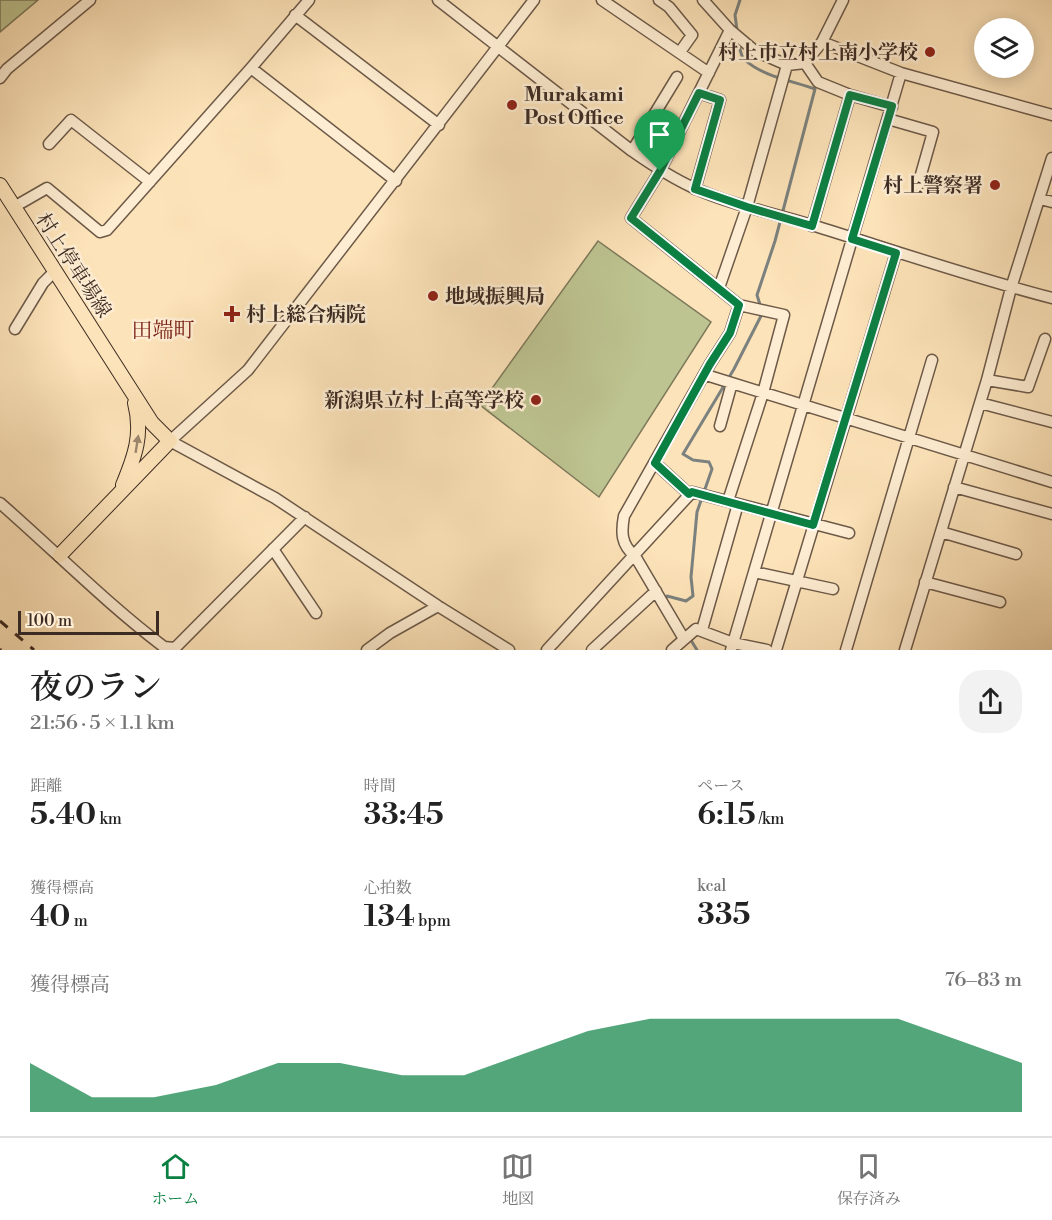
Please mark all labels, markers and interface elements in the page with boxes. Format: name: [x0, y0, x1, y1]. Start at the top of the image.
map controls: [974, 18, 1034, 78]
button: layers: [974, 18, 1034, 78]
place label: 村上市立村上南小学校: [718, 41, 918, 66]
marker: 村上市立村上南小学校: [923, 45, 937, 59]
place label: Murakami Post Office: [524, 83, 624, 131]
marker: Murakami Post Office: [505, 98, 519, 112]
pin: [634, 109, 685, 171]
icon: arrive: [643, 118, 676, 151]
place label: 村上警察署: [883, 174, 983, 199]
marker: 村上警察署: [988, 178, 1002, 192]
street label: 村上停車場線: [30, 209, 116, 323]
place label: 地域振興局: [445, 285, 545, 310]
marker: 地域振興局: [426, 289, 440, 303]
place label: 村上総合病院: [246, 303, 366, 328]
marker: 村上総合病院: [223, 305, 241, 323]
district label: 田端町: [132, 318, 195, 344]
place label: 新潟県立村上高等学校: [324, 389, 524, 414]
marker: 新潟県立村上高等学校: [529, 393, 543, 407]
one-way arrow: [132, 435, 141, 454]
scale bar: [18, 608, 159, 636]
text: 100 m: [27, 611, 72, 631]
text: 夜のラン: [30, 668, 162, 709]
button: share: [959, 670, 1022, 733]
text: 21:56 · 5 × 1.1 km: [30, 711, 175, 736]
text: 距離: [30, 776, 62, 796]
text: 時間: [364, 776, 396, 796]
text: ペース: [697, 776, 745, 796]
text: 5.40: [30, 796, 96, 834]
text: 33:45: [364, 796, 444, 834]
text: 6:15: [697, 796, 756, 834]
text: km: [96, 809, 122, 829]
text: /km: [756, 809, 784, 829]
text: kcal: [697, 876, 726, 896]
text: 獲得標高: [30, 878, 94, 898]
text: 心拍数: [364, 878, 412, 898]
text: 335: [697, 896, 750, 934]
text: 40: [30, 898, 71, 936]
text: 134: [364, 898, 415, 936]
text: m: [71, 911, 88, 931]
text: bpm: [415, 911, 451, 931]
text: 76–83 m: [945, 968, 1022, 993]
text: 獲得標高: [30, 973, 110, 998]
tab: ホーム: [151, 1150, 199, 1209]
tab: 地図: [501, 1150, 534, 1209]
tab: 保存済み: [837, 1150, 901, 1209]

